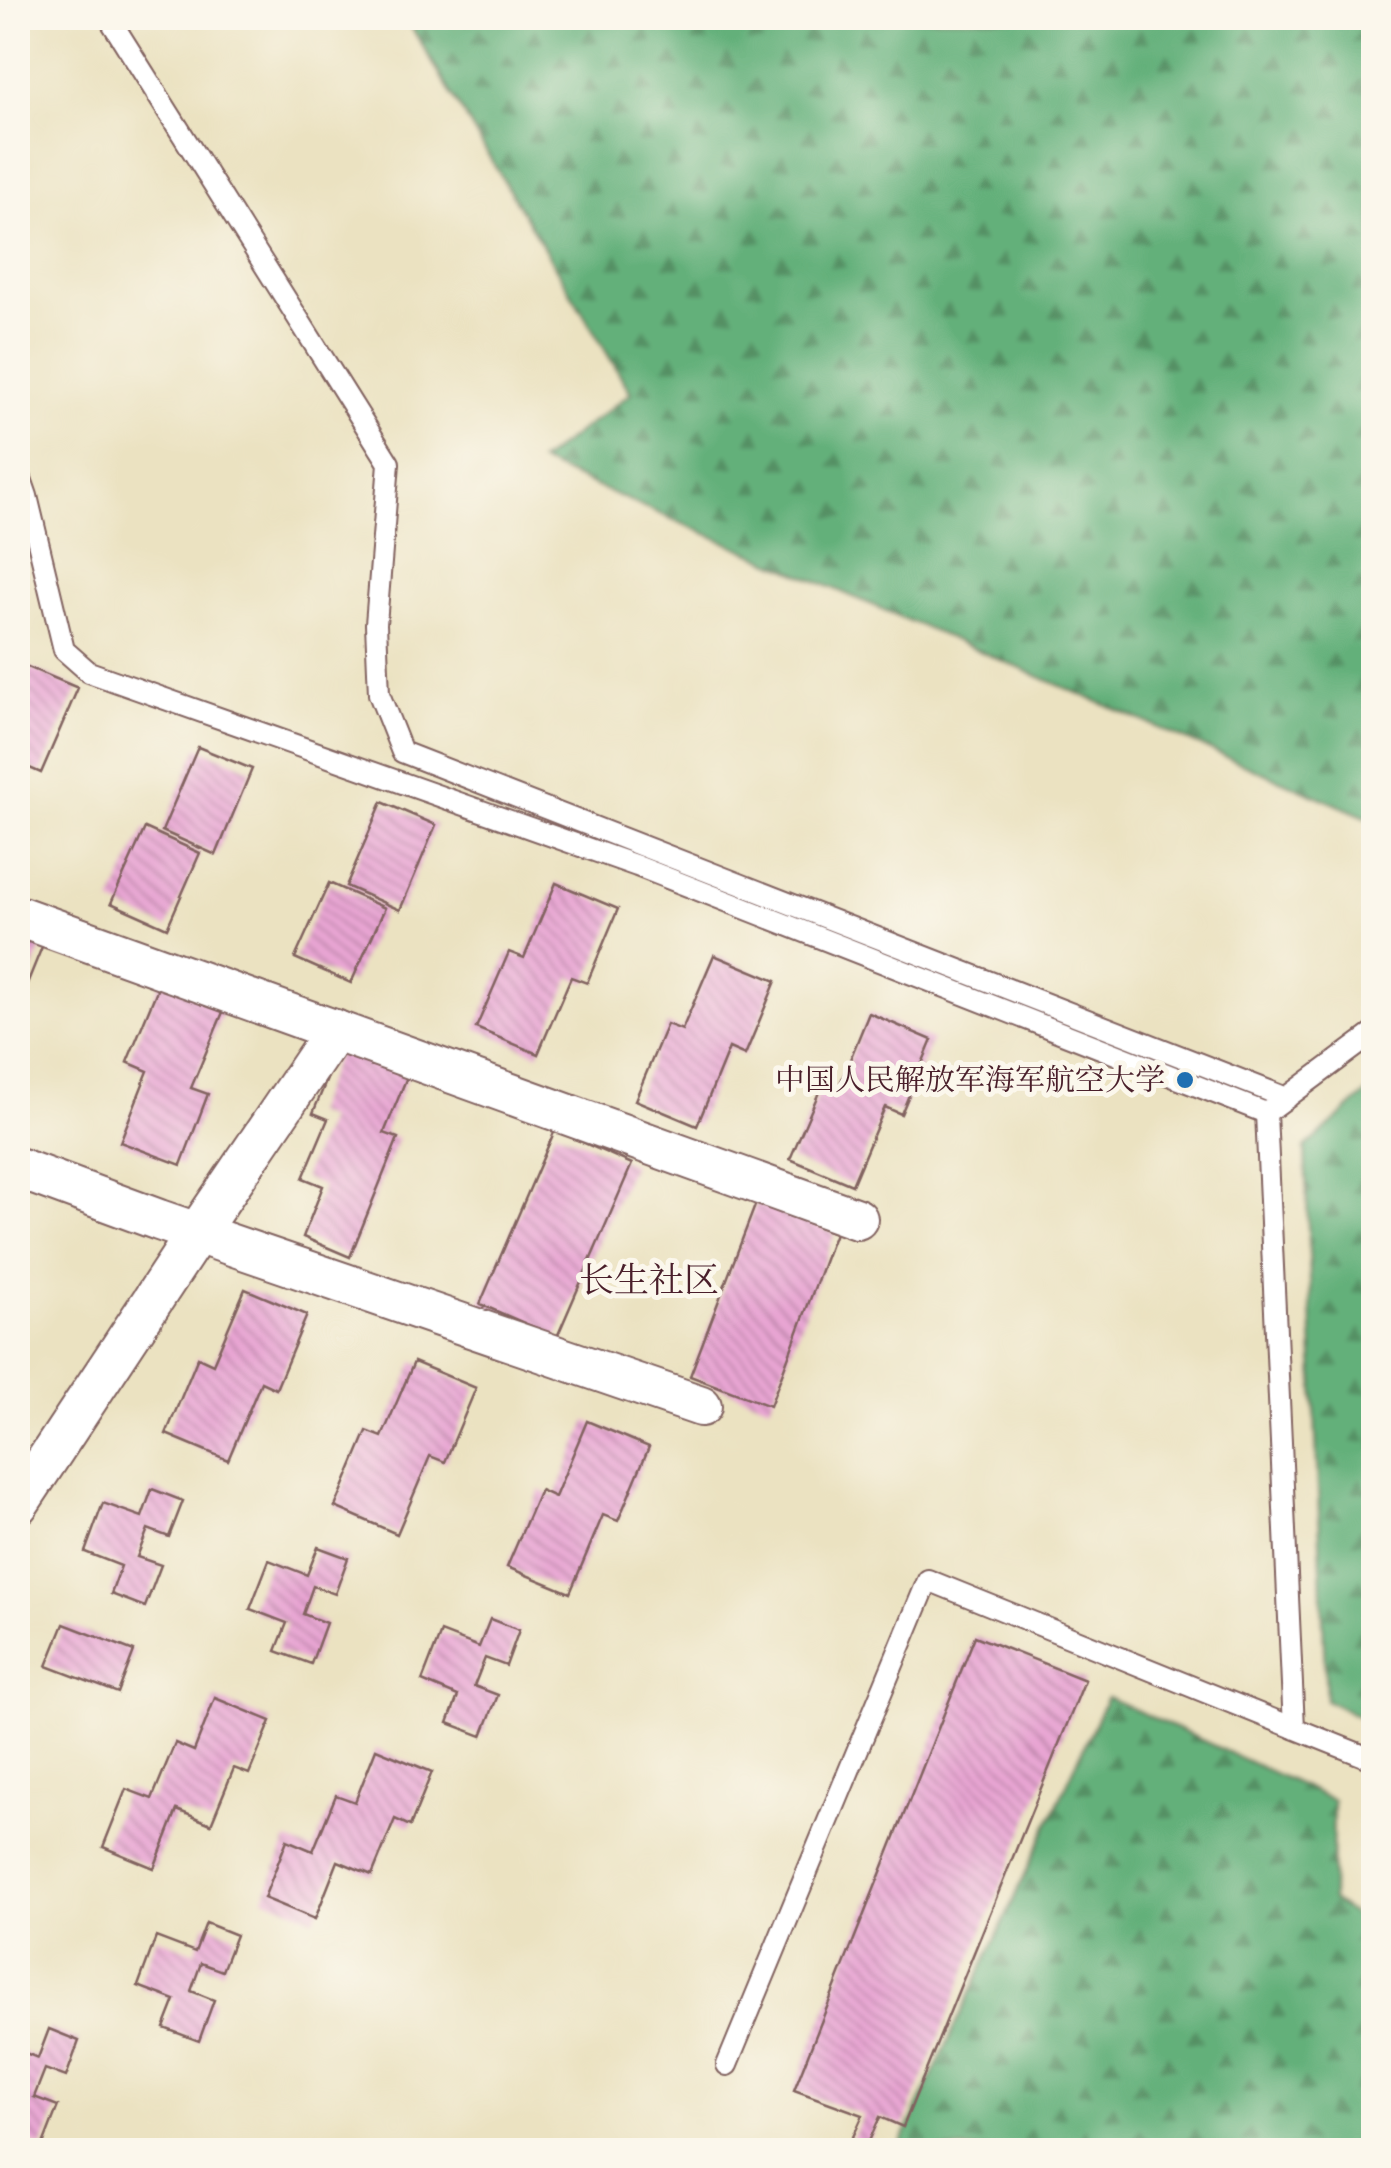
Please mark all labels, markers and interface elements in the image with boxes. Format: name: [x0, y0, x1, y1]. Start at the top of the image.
place label: 中国人民解放军海军航空大学: [775, 1064, 1165, 1097]
marker: 中国人民解放军海军航空大学: [1174, 1069, 1196, 1091]
district label: 长生社区: [579, 1262, 719, 1300]

